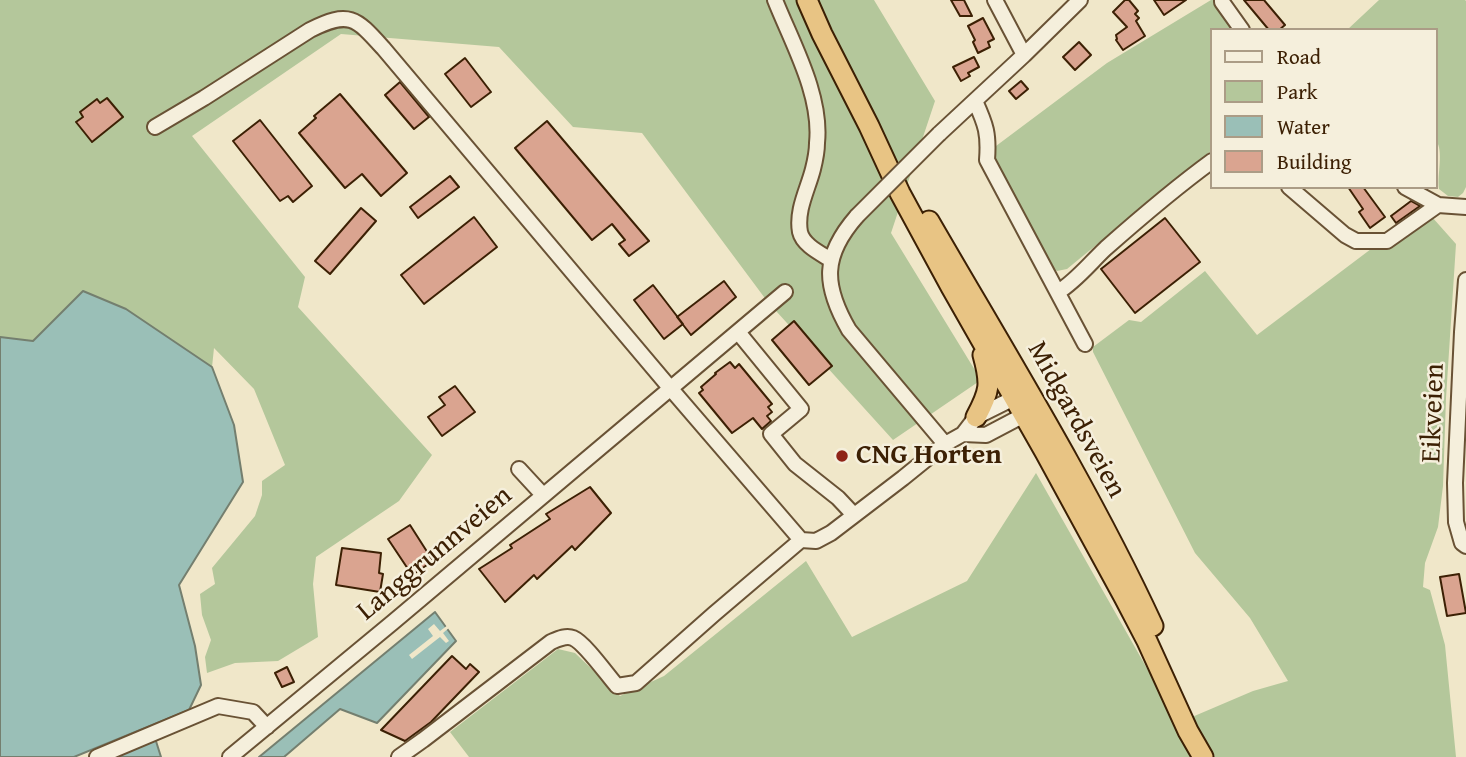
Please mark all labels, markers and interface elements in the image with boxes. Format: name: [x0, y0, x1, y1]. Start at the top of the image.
legend: [1210, 28, 1438, 189]
text: Road: [1277, 41, 1321, 72]
text: Park: [1277, 76, 1318, 107]
text: Water: [1277, 111, 1330, 142]
text: Building: [1277, 146, 1351, 177]
street label: Midgardsveien: [1019, 336, 1133, 504]
street label: Eikveien: [1415, 363, 1453, 463]
place label: CNG Horten: [856, 439, 1002, 473]
marker: CNG Horten: [834, 448, 850, 464]
street label: Langgrunnveien: [351, 480, 519, 628]

